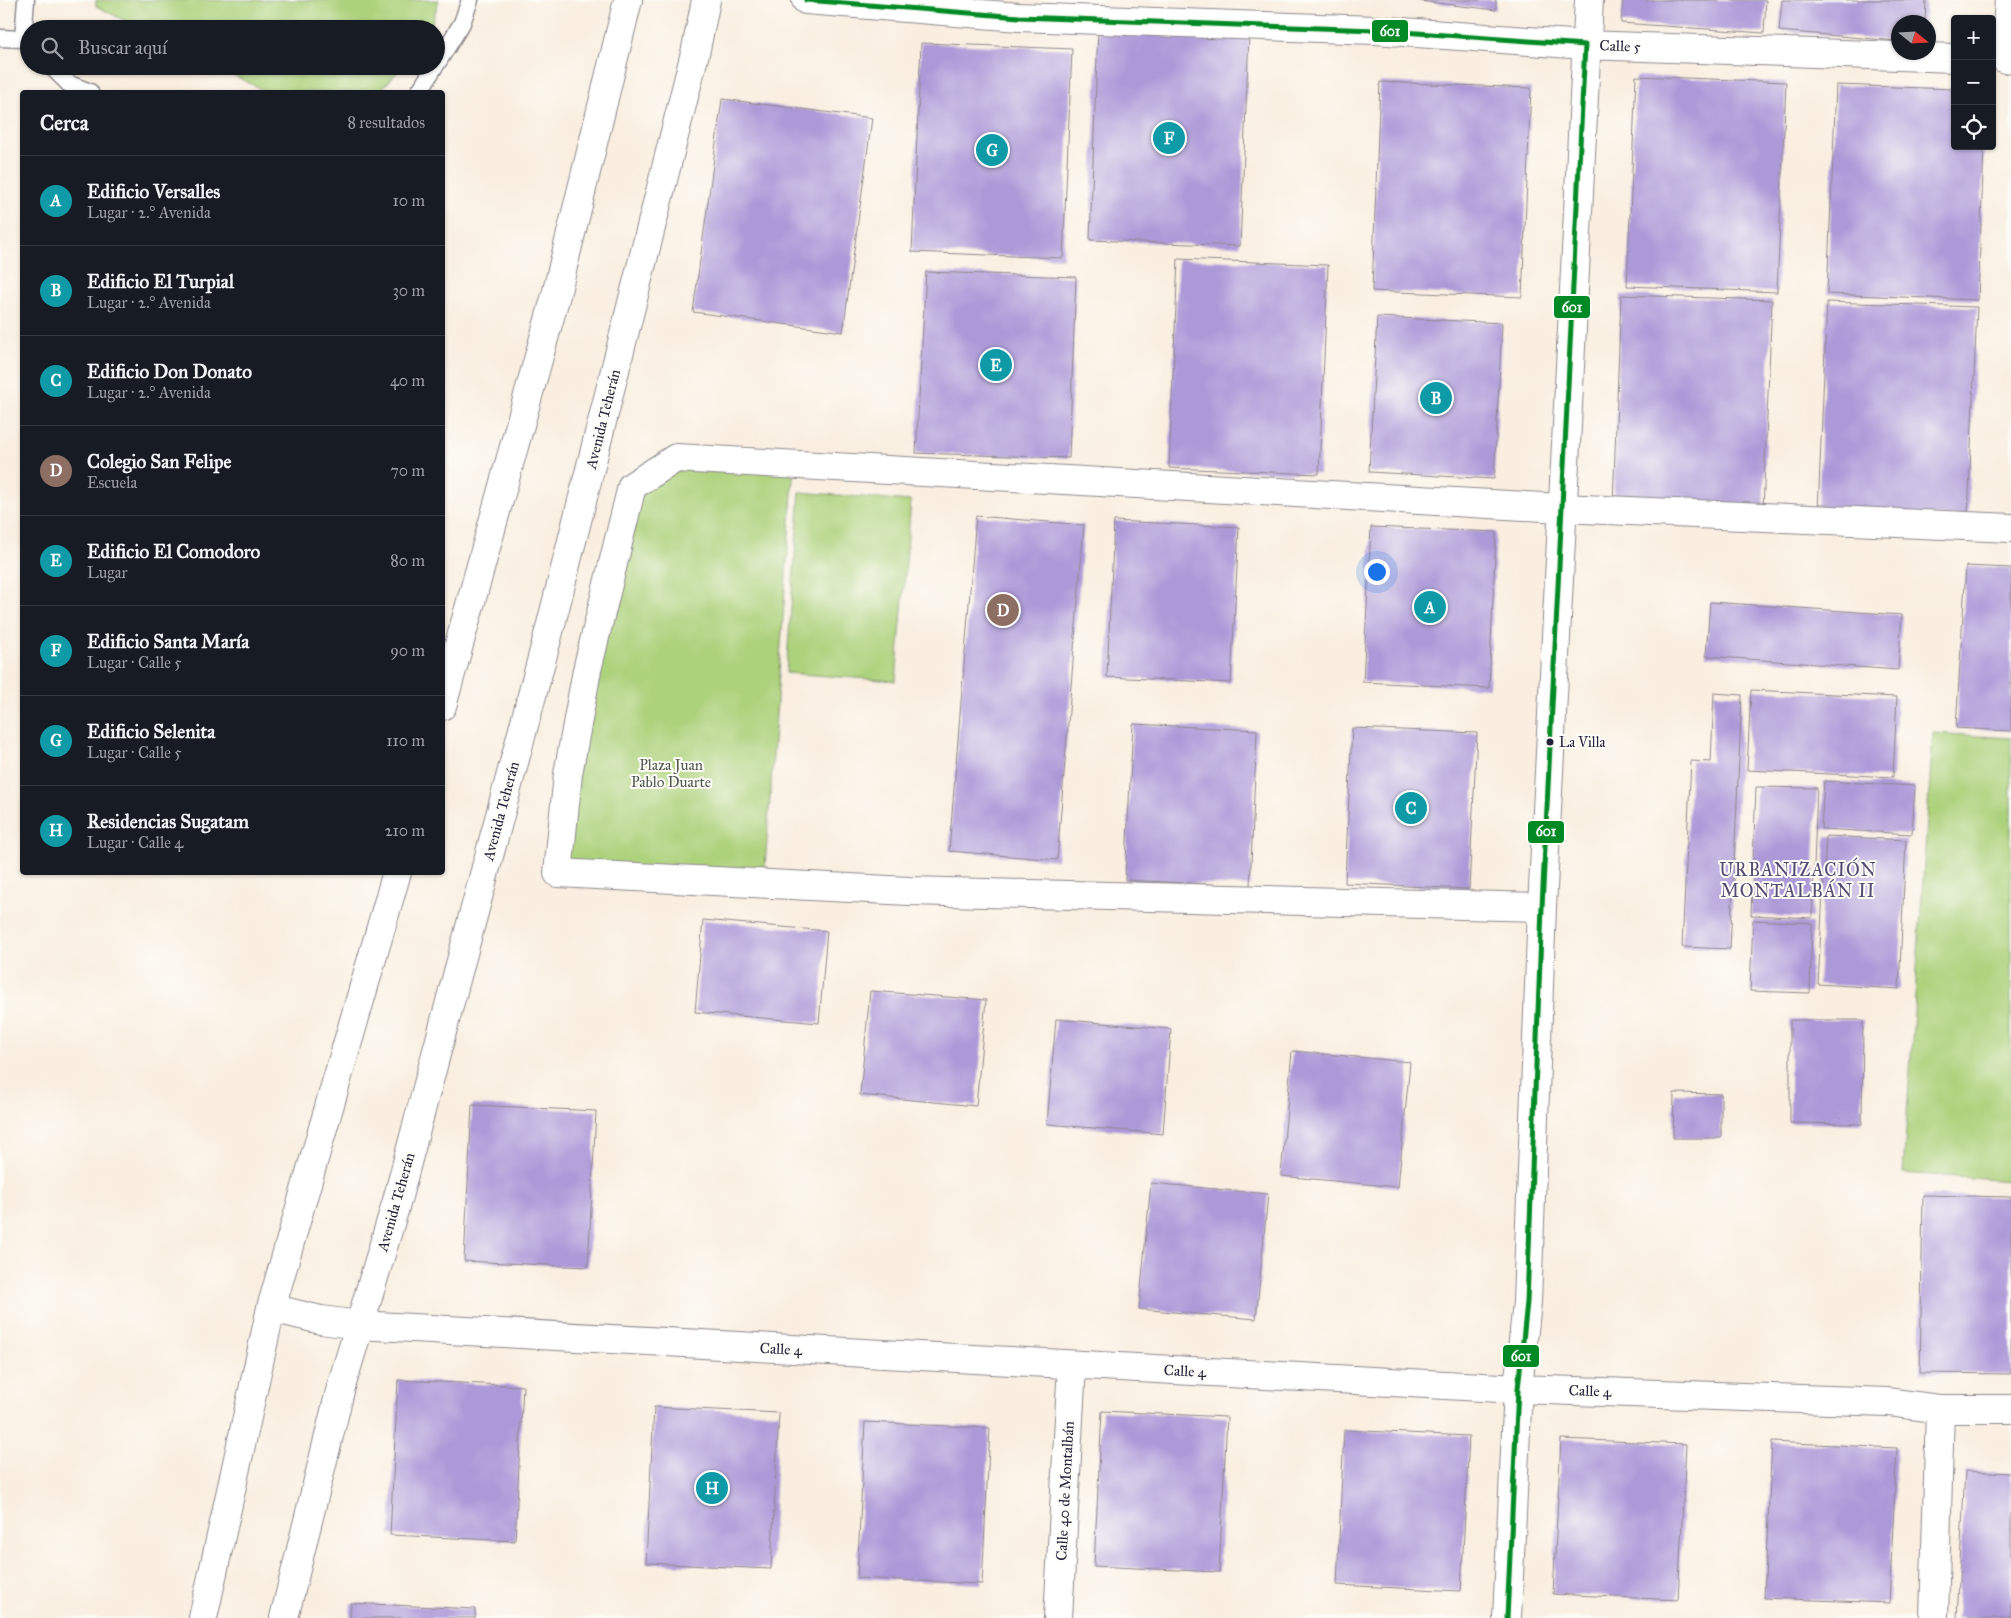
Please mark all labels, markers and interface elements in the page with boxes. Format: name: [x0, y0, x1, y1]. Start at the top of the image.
north arrow: [1891, 15, 1936, 60]
map controls: [1951, 15, 1996, 150]
button: +: [1951, 15, 1996, 60]
line badge: 601: [1371, 19, 1409, 43]
search box: [20, 20, 445, 75]
text: 601: [1380, 23, 1401, 40]
icon: search: [38, 34, 66, 62]
text: Buscar aquí: [78, 36, 167, 59]
street label: Calle 5: [1599, 36, 1641, 56]
button: −: [1951, 60, 1996, 105]
button: locate: [1951, 105, 1996, 150]
text: Cerca: [40, 110, 89, 136]
text: 8 resultados: [347, 113, 425, 132]
pin: F: [1153, 119, 1185, 157]
pin: G: [976, 131, 1008, 169]
text: Edificio Versalles: [87, 180, 220, 203]
text: A: [51, 191, 61, 210]
text: 10 m: [393, 191, 425, 210]
text: Lugar · 2.° Avenida: [87, 203, 211, 222]
text: Edificio El Turpial: [87, 270, 234, 293]
text: B: [51, 281, 61, 300]
text: 30 m: [392, 281, 425, 300]
text: Lugar · 2.° Avenida: [87, 293, 211, 312]
line badge: 601: [1553, 295, 1591, 319]
text: 601: [1562, 299, 1583, 316]
pin: E: [980, 346, 1012, 384]
text: Edificio Don Donato: [87, 360, 252, 383]
street label: Avenida Teherán: [582, 367, 624, 472]
text: C: [51, 371, 61, 390]
text: 40 m: [390, 371, 425, 390]
pin: B: [1420, 379, 1452, 417]
text: Lugar · 2.° Avenida: [87, 383, 211, 402]
text: Colegio San Felipe: [87, 450, 231, 473]
text: D: [50, 461, 62, 480]
text: 70 m: [390, 461, 425, 480]
text: Escuela: [87, 473, 137, 492]
text: Edificio El Comodoro: [87, 540, 260, 563]
text: E: [50, 551, 62, 570]
text: 80 m: [390, 551, 425, 570]
your location: [1364, 559, 1390, 585]
text: Lugar: [87, 563, 128, 582]
pin: A: [1414, 588, 1446, 626]
pin: D: [987, 591, 1019, 629]
text: Edificio Santa María: [87, 630, 249, 653]
text: F: [51, 641, 61, 660]
text: 90 m: [390, 641, 425, 660]
text: Lugar · Calle 5: [87, 653, 182, 672]
text: Edificio Selenita: [87, 720, 215, 743]
text: G: [50, 731, 62, 750]
text: 110 m: [386, 731, 425, 750]
place label: La Villa: [1559, 734, 1605, 751]
marker: La Villa: [1545, 737, 1555, 747]
text: Lugar · Calle 5: [87, 743, 182, 762]
park label: Plaza Juan Pablo Duarte: [631, 756, 711, 791]
street label: Avenida Teherán: [479, 759, 523, 864]
pin: C: [1395, 789, 1427, 827]
text: Residencias Sugatam: [87, 810, 249, 833]
line badge: 601: [1527, 820, 1565, 844]
text: H: [49, 821, 63, 840]
text: 210 m: [385, 821, 425, 840]
text: 601: [1536, 823, 1557, 840]
text: Lugar · Calle 4: [87, 833, 183, 852]
district label: URBANIZACIÓN MONTALBÁN II: [1719, 857, 1877, 902]
street label: Avenida Teherán: [373, 1151, 419, 1254]
street label: Calle 4: [759, 1339, 803, 1359]
line badge: 601: [1502, 1344, 1540, 1368]
text: 601: [1511, 1348, 1532, 1365]
street label: Calle 4: [1163, 1361, 1207, 1381]
street label: Calle 4: [1568, 1381, 1612, 1401]
street label: Calle 40 de Montalbán: [1052, 1421, 1078, 1561]
pin: H: [696, 1469, 728, 1507]

